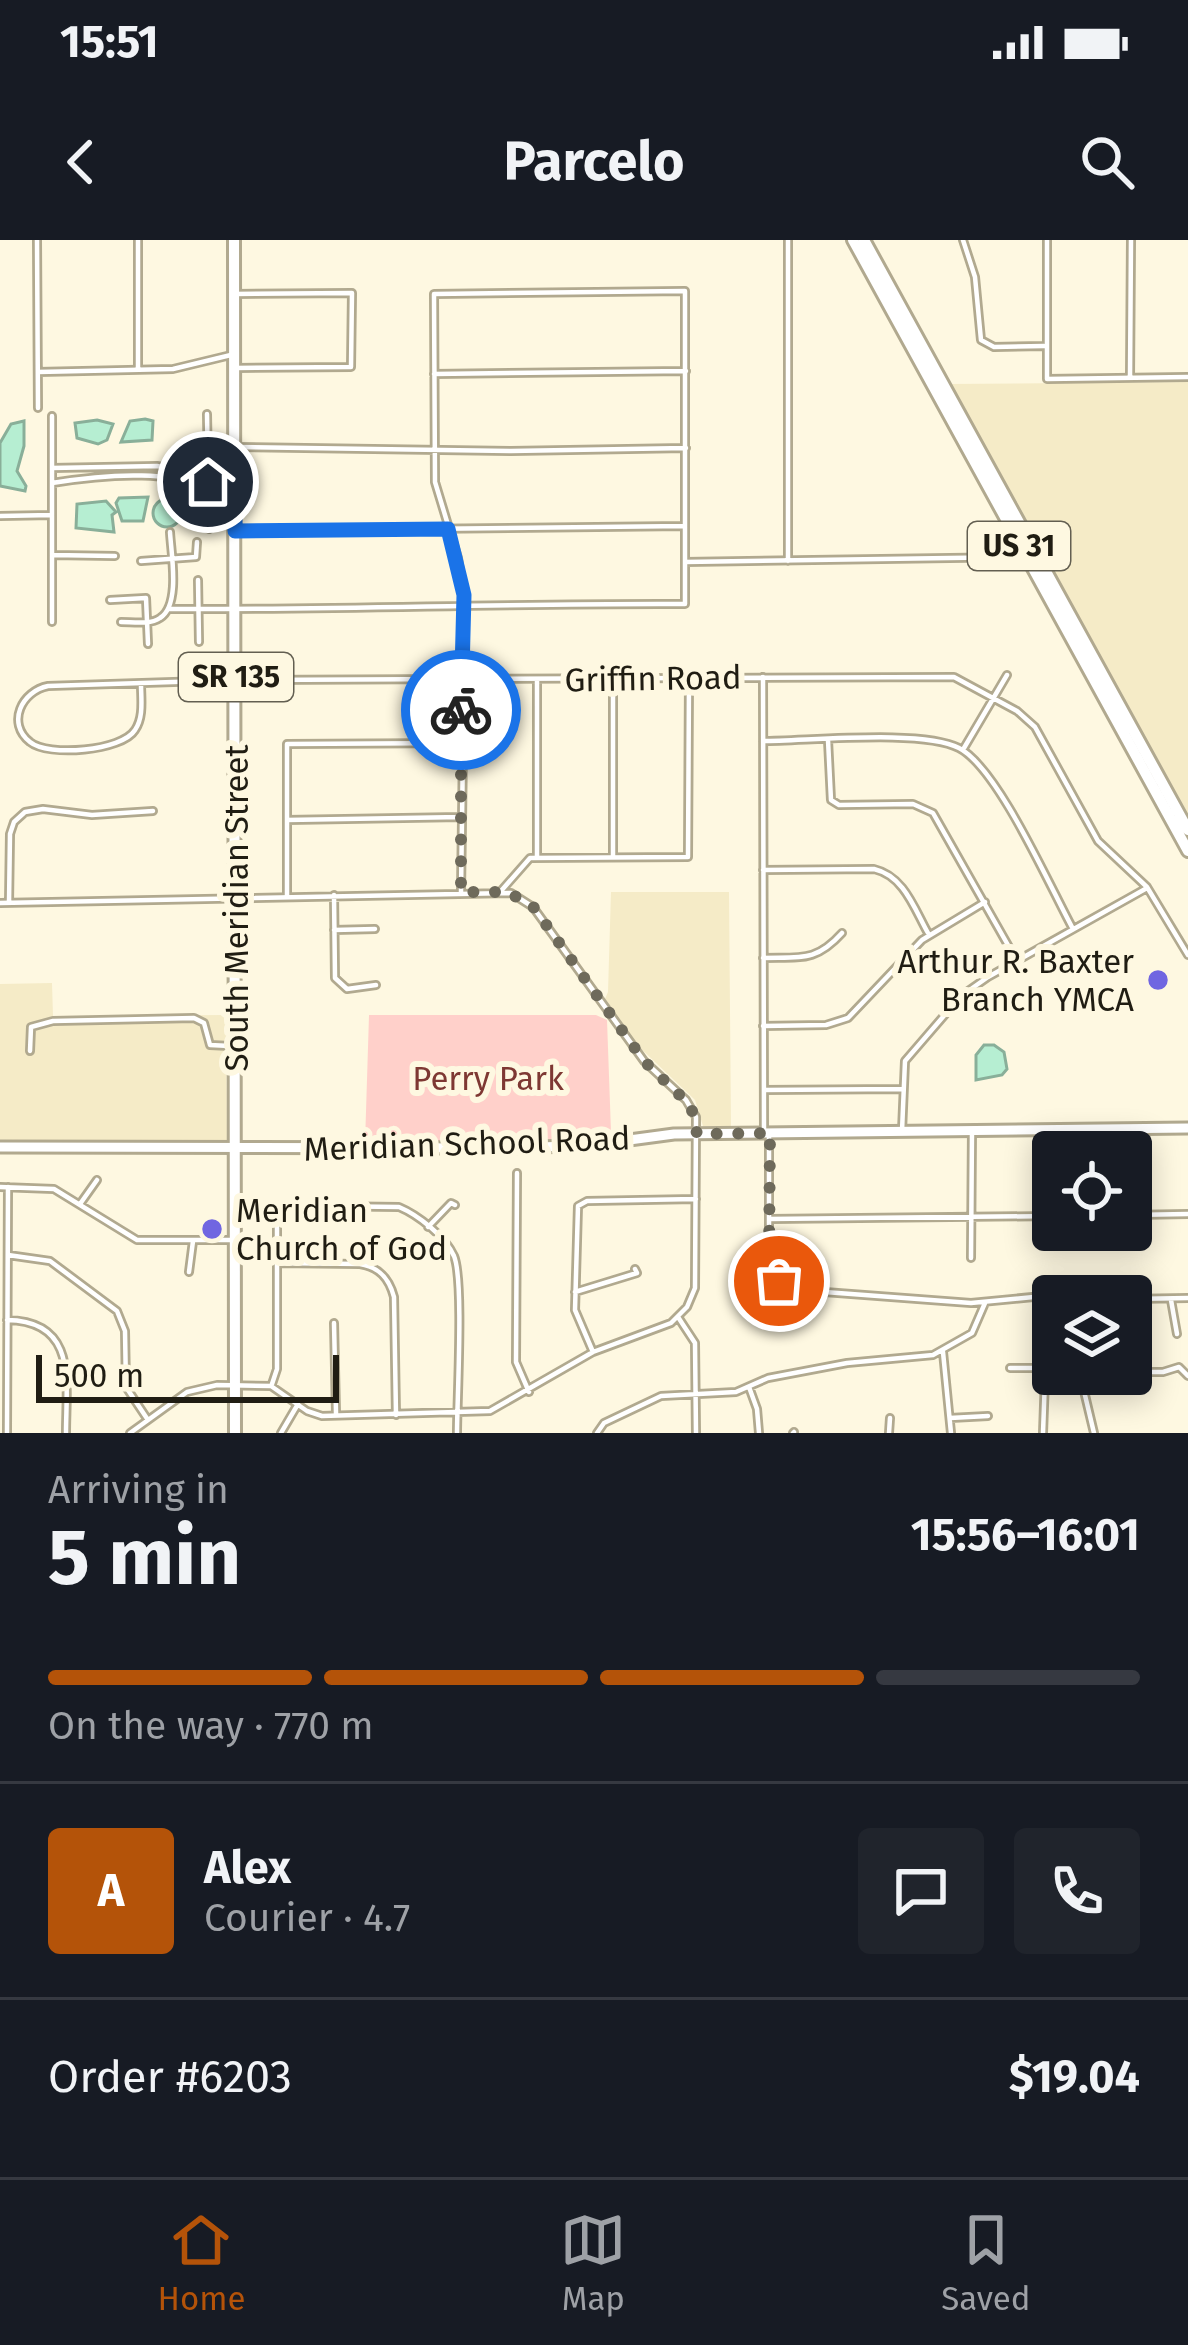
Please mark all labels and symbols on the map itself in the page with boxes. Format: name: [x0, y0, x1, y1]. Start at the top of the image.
pin: [157, 431, 259, 533]
road number: US 31: [968, 522, 1070, 570]
courier: [401, 650, 521, 770]
road number: SR 135: [179, 653, 293, 701]
street label: Griffin Road: [564, 657, 742, 701]
street label: South Meridian Street: [217, 745, 257, 1071]
place label: Arthur R. Baxter Branch YMCA: [898, 942, 1134, 1020]
marker: Arthur R. Baxter Branch YMCA: [1145, 967, 1171, 993]
park label: Perry Park: [412, 1059, 564, 1099]
street label: Meridian School Road: [303, 1118, 631, 1170]
place label: Meridian Church of God: [236, 1191, 447, 1269]
marker: Meridian Church of God: [199, 1216, 225, 1242]
pin: [728, 1230, 830, 1332]
scale bar: [36, 1349, 339, 1402]

